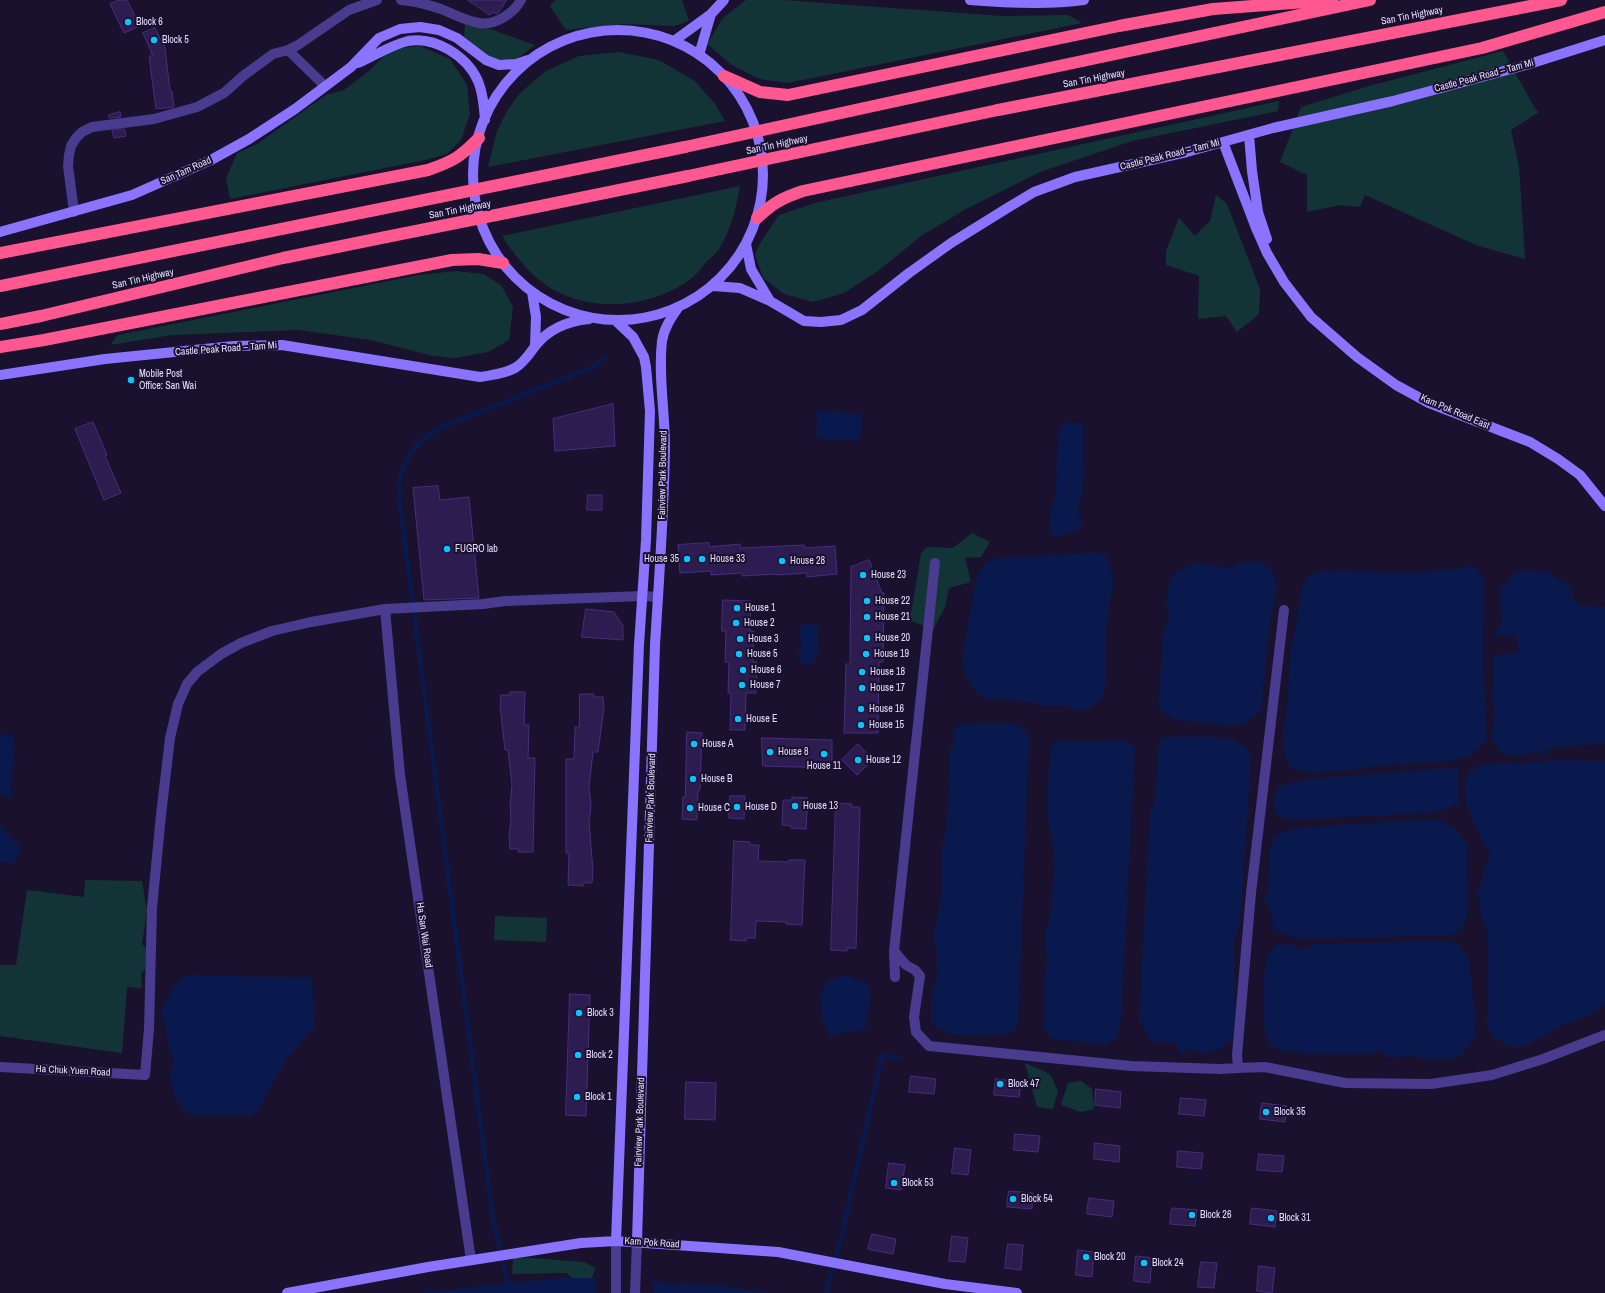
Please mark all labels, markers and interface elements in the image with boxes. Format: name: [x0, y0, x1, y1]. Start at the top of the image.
street label: San Tin Highway: [1380, 4, 1444, 28]
place label: Block 6: [136, 16, 163, 28]
marker: Block 6: [123, 17, 133, 27]
place label: Block 5: [162, 34, 189, 46]
marker: Block 5: [149, 35, 159, 45]
street label: Castle Peak Road – Tam Mi: [1433, 57, 1535, 95]
street label: San Tin Highway: [1062, 67, 1126, 91]
street label: San Tin Highway: [745, 133, 809, 157]
street label: Castle Peak Road – Tam Mi: [1119, 137, 1221, 173]
street label: San Tam Road: [159, 154, 213, 188]
street label: San Tin Highway: [428, 198, 492, 222]
street label: San Tin Highway: [111, 266, 175, 292]
street label: Castle Peak Road – Tam Mi: [175, 339, 277, 359]
place label: Mobile Post Office: San Wai: [139, 368, 196, 392]
marker: Mobile Post Office: San Wai: [126, 375, 136, 385]
street label: Kam Pok Road East: [1419, 392, 1491, 432]
street label: Fairview Park Boulevard: [656, 430, 670, 520]
place label: FUGRO lab: [455, 543, 498, 555]
marker: FUGRO lab: [442, 544, 452, 554]
place label: House 35: [644, 553, 679, 565]
place label: House 33: [710, 553, 745, 565]
marker: House 35: [682, 554, 692, 564]
marker: House 33: [697, 554, 707, 564]
place label: House 28: [790, 555, 825, 567]
marker: House 28: [777, 556, 787, 566]
place label: House 23: [871, 569, 906, 581]
marker: House 23: [858, 570, 868, 580]
place label: House 22: [875, 595, 910, 607]
marker: House 22: [862, 596, 872, 606]
place label: House 1: [745, 602, 776, 614]
marker: House 1: [732, 603, 742, 613]
place label: House 21: [875, 611, 910, 623]
marker: House 21: [862, 612, 872, 622]
place label: House 2: [744, 617, 775, 629]
marker: House 2: [731, 618, 741, 628]
place label: House 20: [875, 632, 910, 644]
place label: House 3: [748, 633, 779, 645]
marker: House 20: [862, 633, 872, 643]
marker: House 3: [735, 634, 745, 644]
place label: House 5: [747, 648, 778, 660]
place label: House 19: [874, 648, 909, 660]
marker: House 5: [734, 649, 744, 659]
marker: House 19: [861, 649, 871, 659]
place label: House 6: [751, 664, 782, 676]
marker: House 6: [738, 665, 748, 675]
place label: House 18: [870, 666, 905, 678]
marker: House 18: [857, 667, 867, 677]
place label: House 7: [750, 679, 781, 691]
marker: House 7: [737, 680, 747, 690]
place label: House 17: [870, 682, 905, 694]
marker: House 17: [857, 683, 867, 693]
place label: House 16: [869, 703, 904, 715]
marker: House 16: [856, 704, 866, 714]
place label: House E: [746, 713, 777, 725]
marker: House E: [733, 714, 743, 724]
place label: House 15: [869, 719, 904, 731]
marker: House 15: [856, 720, 866, 730]
place label: House A: [702, 738, 733, 750]
marker: House A: [689, 739, 699, 749]
place label: House 8: [778, 746, 809, 758]
marker: House 8: [765, 747, 775, 757]
marker: House 11: [819, 749, 829, 759]
street label: Fairview Park Boulevard: [643, 753, 659, 843]
place label: House 12: [866, 754, 901, 766]
marker: House 12: [853, 755, 863, 765]
place label: House 11: [807, 760, 841, 772]
place label: House B: [701, 773, 732, 785]
marker: House B: [688, 774, 698, 784]
place label: House 13: [803, 800, 838, 812]
place label: House D: [745, 801, 777, 813]
marker: House 13: [790, 801, 800, 811]
place label: House C: [698, 802, 730, 814]
marker: House D: [732, 802, 742, 812]
marker: House C: [685, 803, 695, 813]
street label: Ha San Wai Road: [413, 902, 435, 968]
place label: Block 3: [587, 1007, 614, 1019]
marker: Block 3: [574, 1008, 584, 1018]
place label: Block 2: [586, 1049, 613, 1061]
marker: Block 2: [573, 1050, 583, 1060]
street label: Ha Chuk Yuen Road: [35, 1063, 111, 1079]
street label: Fairview Park Boulevard: [632, 1077, 648, 1167]
place label: Block 47: [1008, 1078, 1039, 1090]
marker: Block 47: [995, 1079, 1005, 1089]
place label: Block 1: [585, 1091, 612, 1103]
marker: Block 1: [572, 1092, 582, 1102]
place label: Block 35: [1274, 1106, 1305, 1118]
marker: Block 35: [1261, 1107, 1271, 1117]
place label: Block 53: [902, 1177, 933, 1189]
marker: Block 53: [889, 1178, 899, 1188]
place label: Block 54: [1021, 1193, 1052, 1205]
marker: Block 54: [1008, 1194, 1018, 1204]
place label: Block 26: [1200, 1209, 1231, 1221]
marker: Block 26: [1187, 1210, 1197, 1220]
place label: Block 31: [1279, 1212, 1310, 1224]
marker: Block 31: [1266, 1213, 1276, 1223]
street label: Kam Pok Road: [624, 1235, 680, 1251]
place label: Block 20: [1094, 1251, 1125, 1263]
marker: Block 20: [1081, 1252, 1091, 1262]
place label: Block 24: [1152, 1257, 1183, 1269]
marker: Block 24: [1139, 1258, 1149, 1268]

